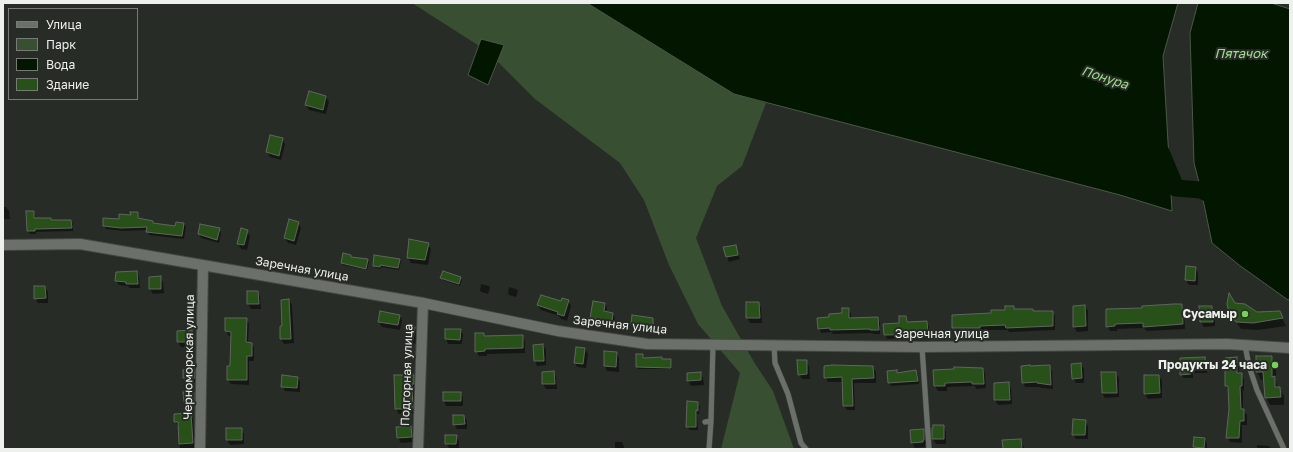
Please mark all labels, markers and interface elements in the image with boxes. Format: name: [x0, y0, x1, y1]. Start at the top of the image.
legend: [8, 8, 138, 100]
text: Улица: [46, 17, 82, 32]
text: Парк: [46, 37, 76, 52]
water label: Пятачок: [1214, 46, 1268, 62]
text: Вода: [46, 57, 75, 72]
water label: Понура: [1080, 63, 1130, 93]
text: Здание: [46, 77, 89, 92]
street label: Заречная улица: [254, 254, 350, 284]
street label: Черноморская улица: [181, 294, 197, 420]
place label: Сусамыр: [1183, 307, 1237, 321]
marker: Сусамыр: [1240, 309, 1250, 319]
street label: Заречная улица: [572, 313, 668, 337]
street label: Подгорная улица: [398, 324, 416, 426]
street label: Заречная улица: [895, 327, 989, 341]
place label: Продукты 24 часа: [1158, 358, 1267, 372]
marker: Продукты 24 часа: [1270, 360, 1280, 370]

